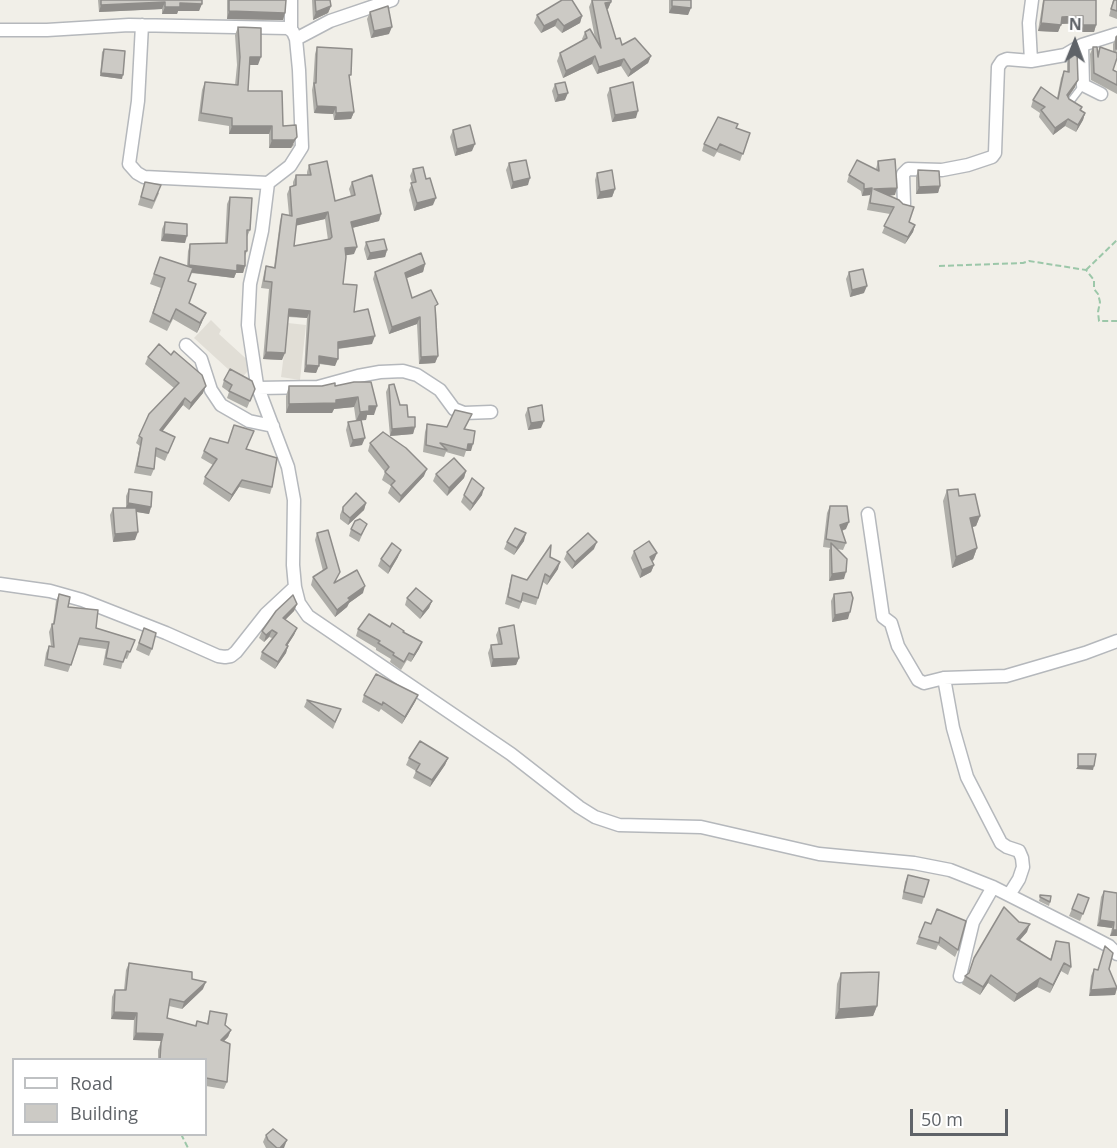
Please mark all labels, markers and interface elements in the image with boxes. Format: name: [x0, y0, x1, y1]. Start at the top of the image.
north arrow: [1045, 12, 1105, 72]
text: N: [1069, 13, 1082, 35]
legend: [12, 1058, 207, 1136]
text: Road: [70, 1071, 113, 1095]
scale bar: [913, 1097, 1010, 1135]
text: Building: [70, 1101, 138, 1125]
text: 50 m: [921, 1107, 963, 1131]

